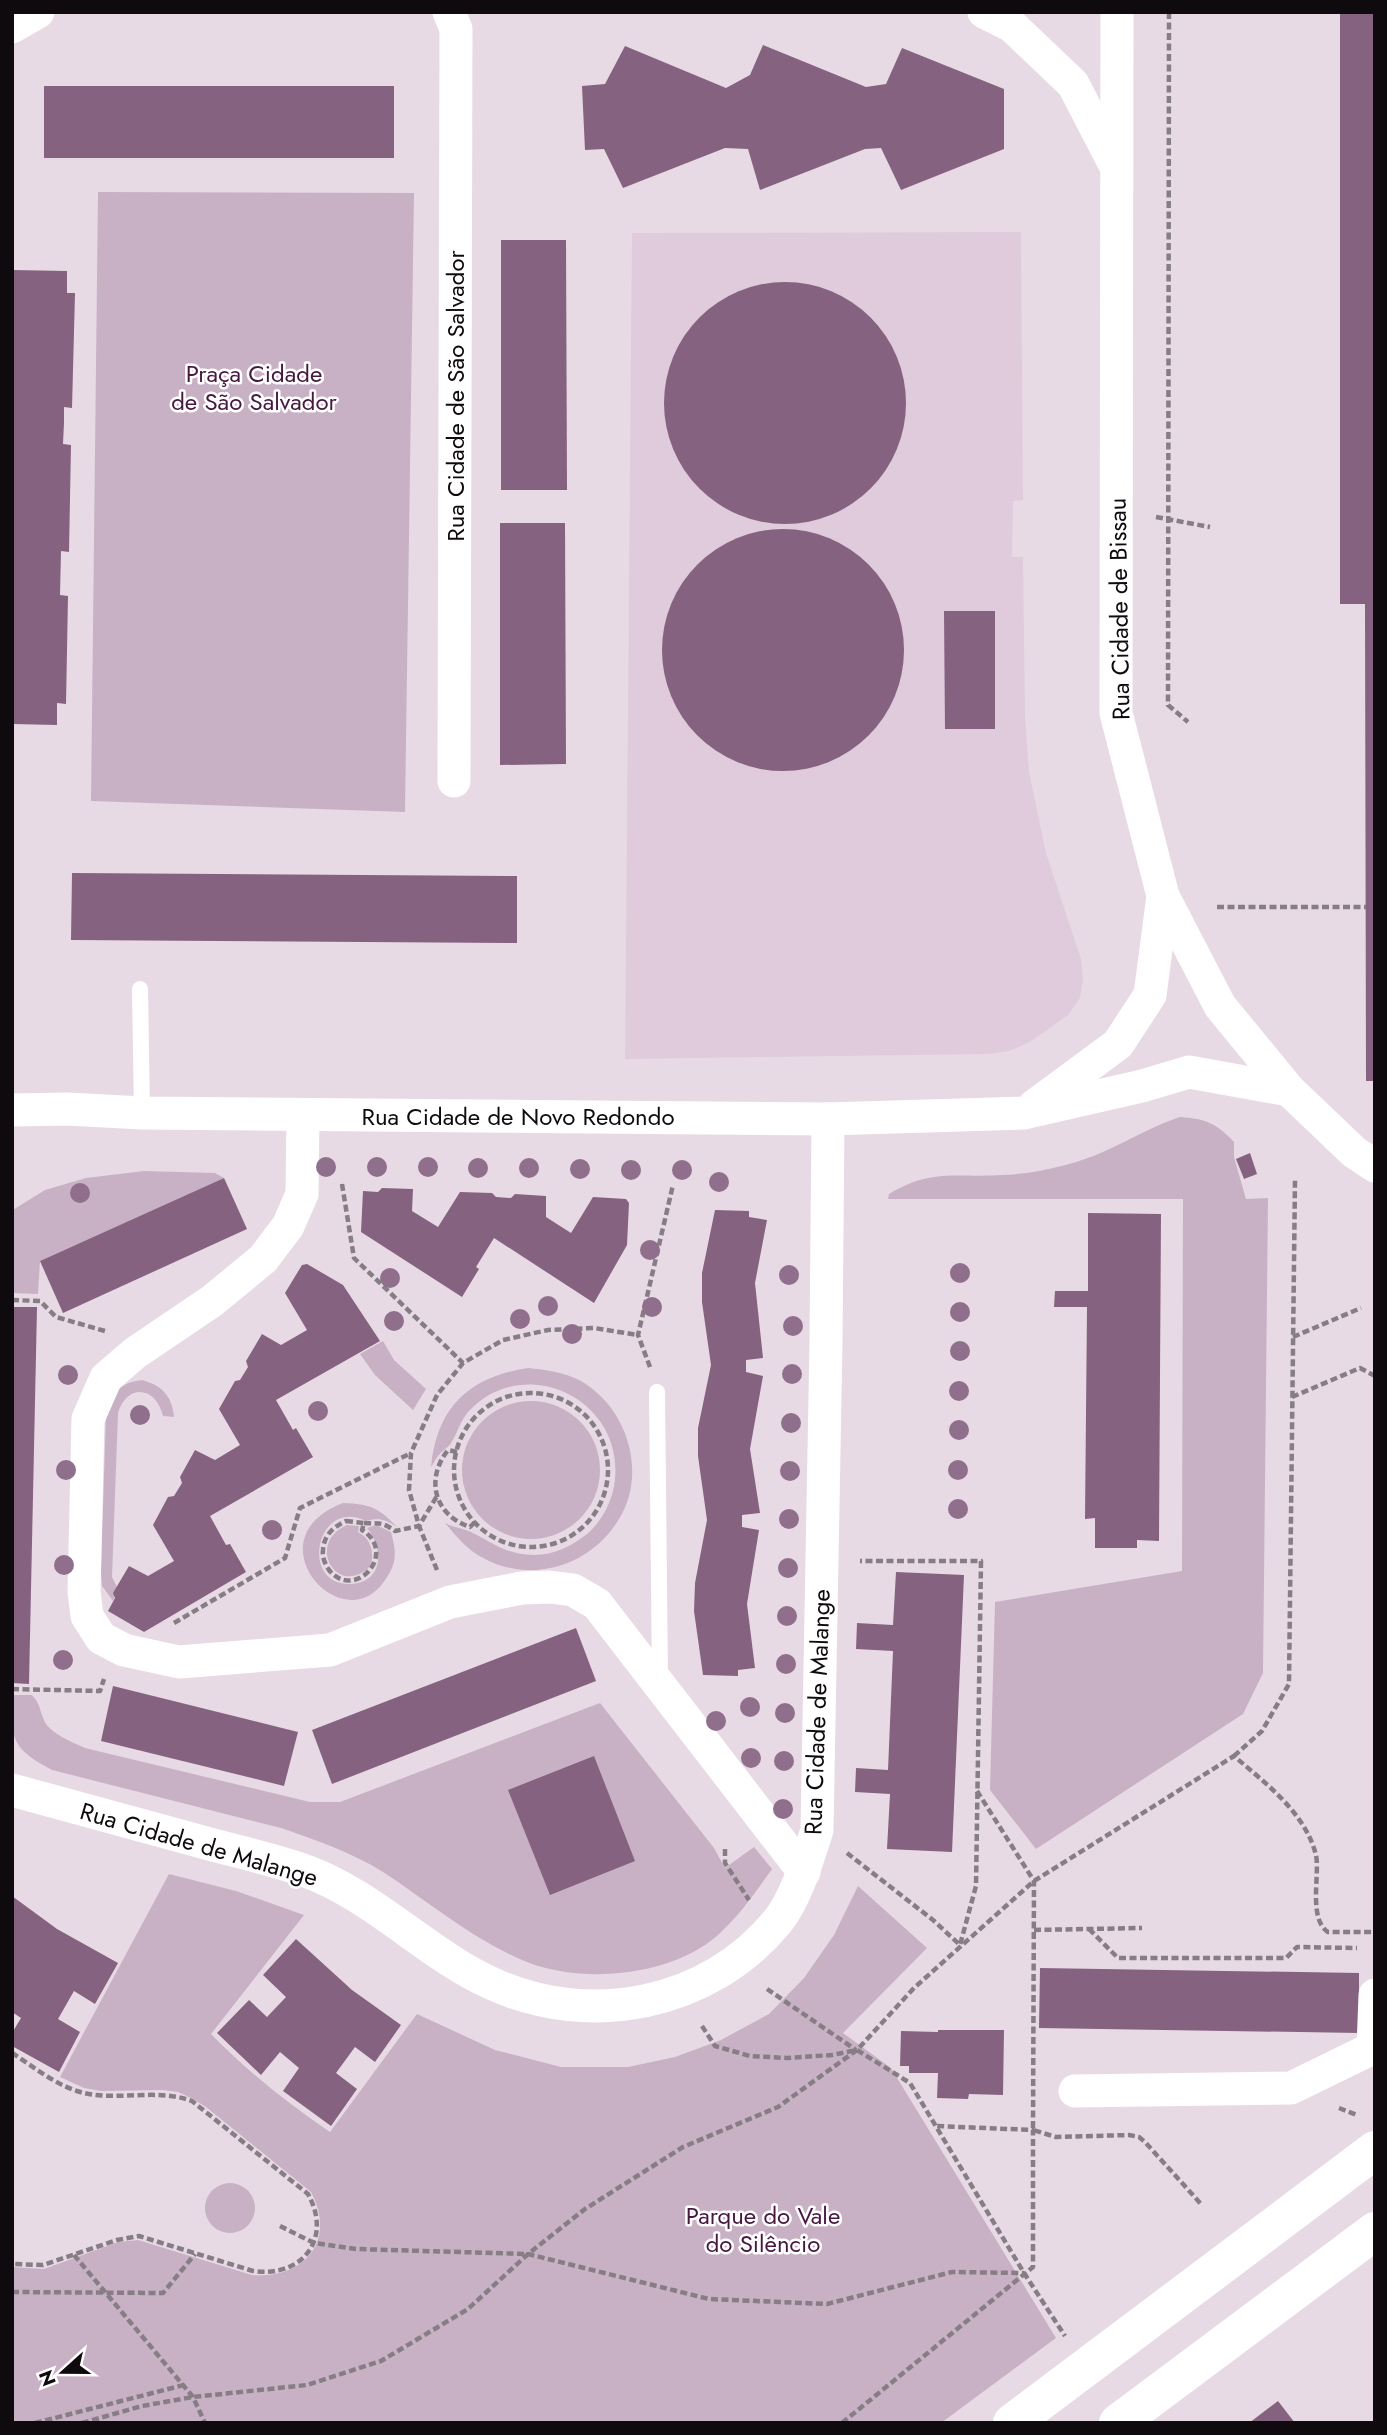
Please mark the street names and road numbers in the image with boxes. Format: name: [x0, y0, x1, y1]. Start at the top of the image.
street label: Rua Cidade de São Salvador: [438, 249, 473, 542]
street label: Rua Cidade de Bissau: [1100, 498, 1138, 720]
street label: Rua Cidade de Novo Redondo: [362, 1099, 674, 1134]
street label: Rua Cidade de Malange: [795, 1589, 839, 1835]
street label: Rua Cidade de Malange: [76, 1793, 322, 1895]

